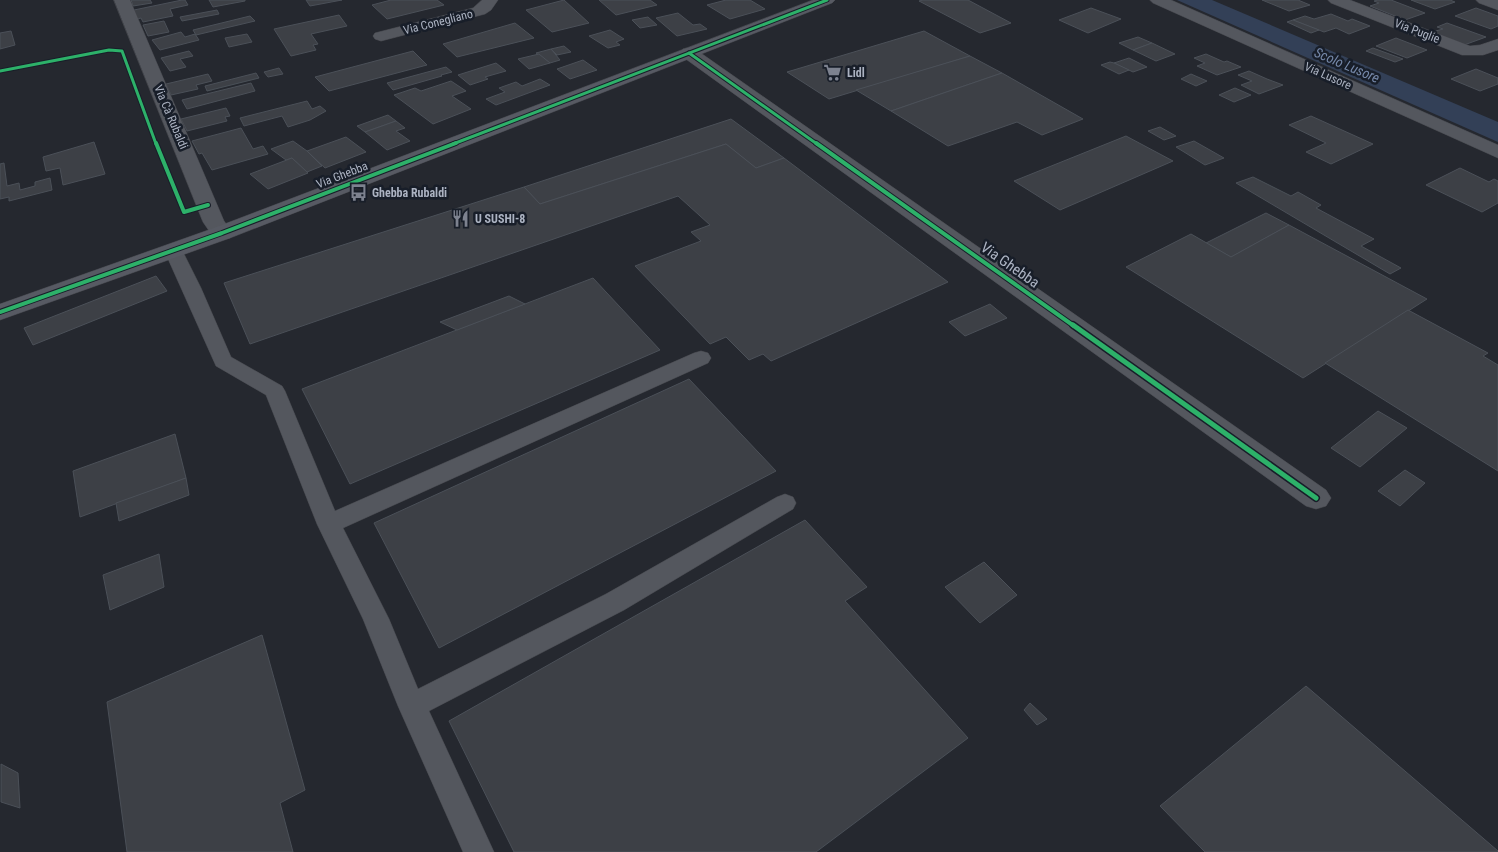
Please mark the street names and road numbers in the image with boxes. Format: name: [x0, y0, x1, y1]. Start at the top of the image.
street label: Via Conegliano: [402, 7, 474, 37]
street label: Via Puglie: [1392, 16, 1442, 46]
street label: Via Lusore: [1302, 59, 1354, 93]
street label: Via Cà Rubaldi: [151, 83, 191, 151]
street label: Via Ghebba: [314, 159, 370, 191]
street label: Via Ghebba: [977, 238, 1043, 292]

